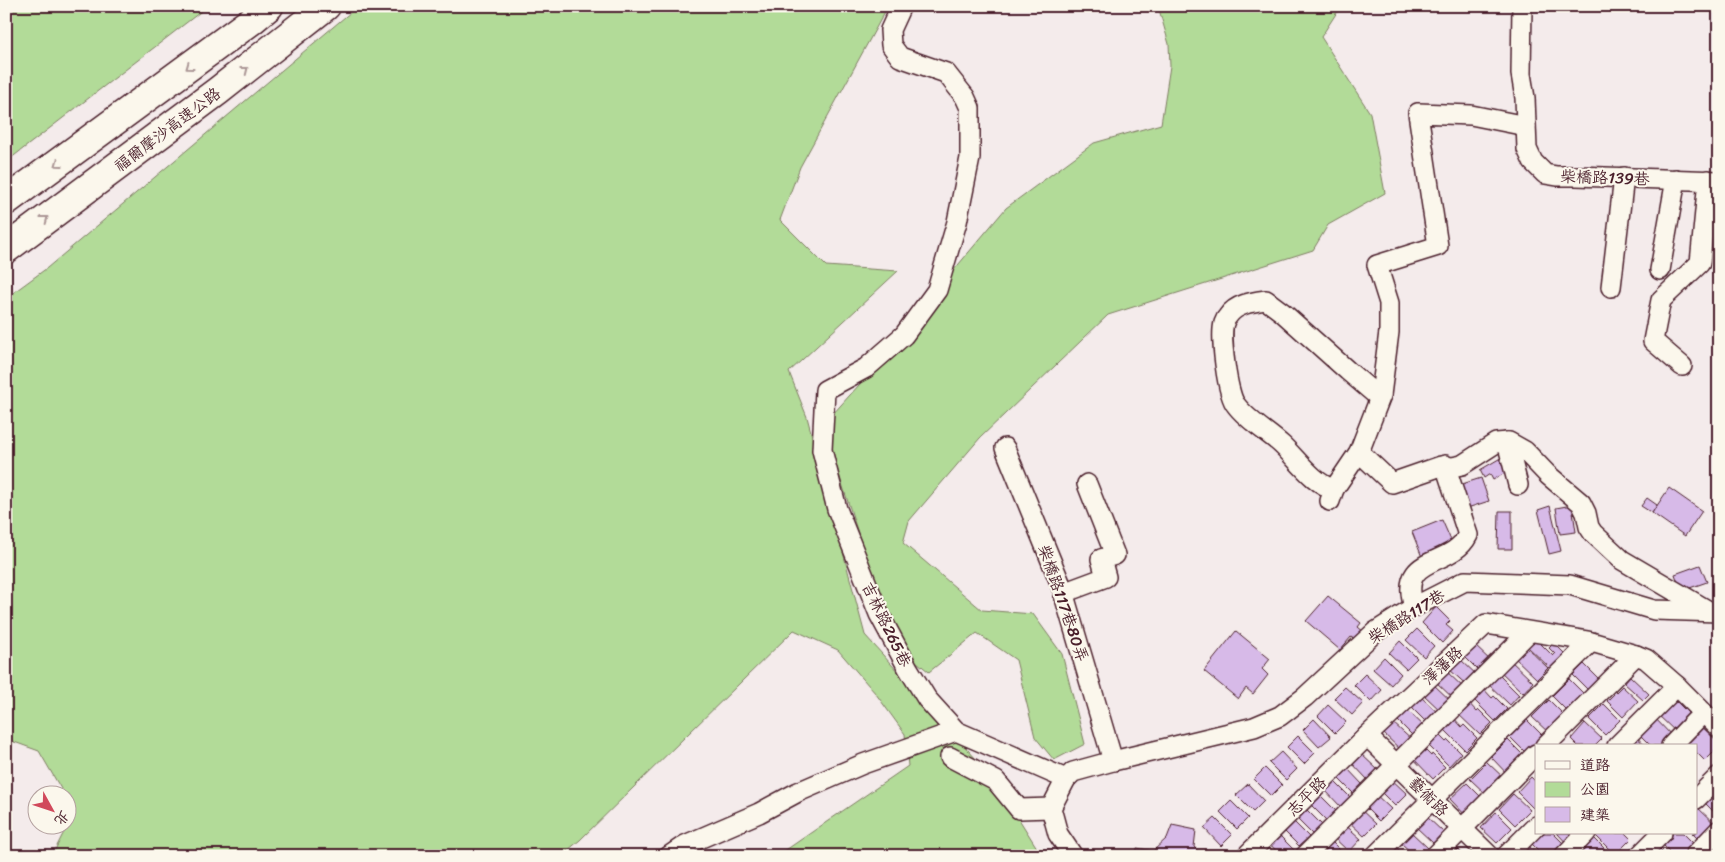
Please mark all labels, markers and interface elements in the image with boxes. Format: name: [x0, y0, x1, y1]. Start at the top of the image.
one-way arrow: [185, 61, 194, 71]
one-way arrow: [240, 66, 249, 75]
street label: 福爾摩沙高速公路: [107, 79, 227, 180]
one-way arrow: [55, 158, 64, 166]
street label: 柴橋路139巷: [1560, 161, 1650, 194]
one-way arrow: [39, 217, 48, 225]
street label: 柴橋路117巷80弄: [1030, 540, 1097, 666]
street label: 吉林路265巷: [853, 576, 920, 672]
street label: 柴橋路117巷: [1362, 581, 1451, 652]
street label: 澤藩路: [1415, 638, 1470, 692]
legend: [1535, 744, 1698, 834]
text: 道路: [1580, 752, 1610, 778]
street label: 志平路: [1279, 769, 1334, 824]
street label: 藝術路: [1401, 769, 1456, 824]
text: 公園: [1580, 776, 1610, 802]
north arrow: [28, 784, 78, 834]
text: 建築: [1580, 802, 1610, 828]
text: 北: [48, 805, 76, 831]

